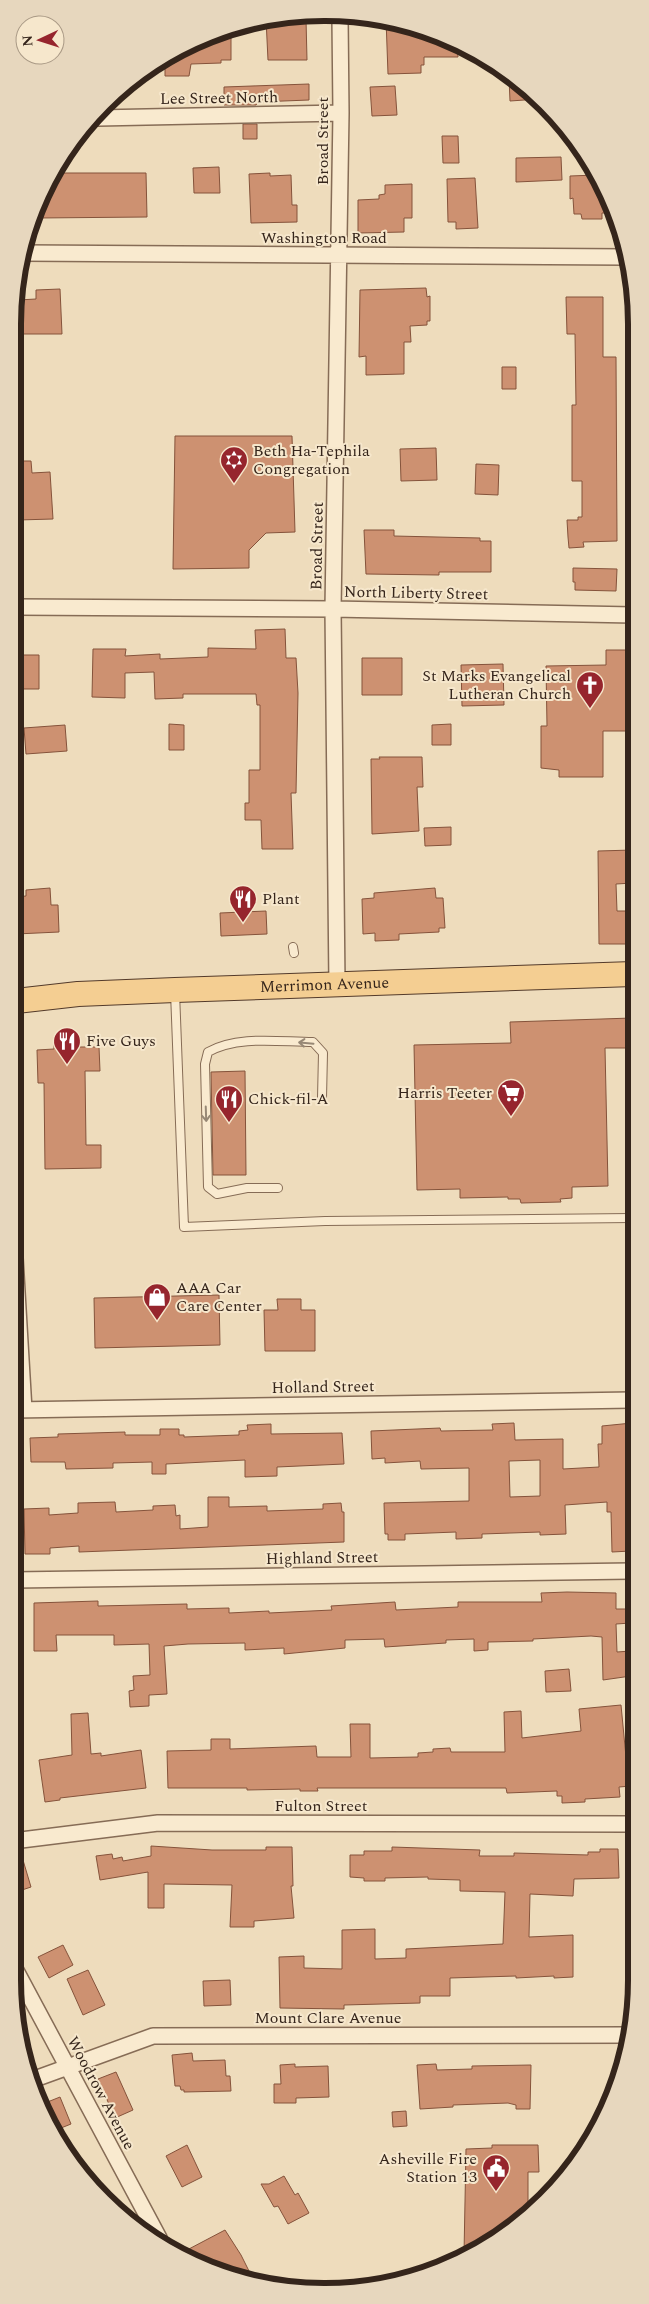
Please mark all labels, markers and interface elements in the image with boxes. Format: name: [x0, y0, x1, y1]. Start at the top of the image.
north arrow: [15, 15, 65, 65]
text: N: [17, 34, 38, 47]
street label: Lee Street North: [160, 85, 278, 111]
street label: Broad Street: [311, 96, 335, 185]
street label: Washington Road: [261, 226, 387, 250]
place label: Beth Ha-Tephila Congregation: [253, 439, 370, 481]
synagogue icon: Beth Ha-Tephila Congregation: [219, 445, 249, 484]
street label: Broad Street: [304, 501, 330, 590]
street label: North Liberty Street: [344, 580, 489, 606]
place label: St Marks Evangelical Lutheran Church: [422, 664, 571, 706]
church icon: St Marks Evangelical Lutheran Church: [575, 670, 605, 709]
restaurant icon: Plant: [228, 884, 258, 923]
place label: Plant: [262, 887, 300, 911]
street label: Merrimon Avenue: [259, 971, 390, 999]
restaurant icon: Five Guys: [52, 1026, 82, 1065]
place label: Five Guys: [86, 1029, 156, 1053]
one-way arrow: [298, 1038, 314, 1047]
supermarket icon: Harris Teeter: [496, 1078, 526, 1117]
place label: Harris Teeter: [397, 1081, 492, 1105]
restaurant icon: Chick-fil-A: [214, 1084, 244, 1123]
place label: Chick-fil-A: [248, 1087, 329, 1111]
one-way arrow: [202, 1105, 211, 1121]
place label: AAA Car Care Center: [176, 1276, 262, 1318]
shop icon: AAA Car Care Center: [142, 1282, 172, 1321]
street label: Holland Street: [271, 1374, 375, 1400]
street label: Highland Street: [265, 1545, 379, 1571]
street label: Fulton Street: [275, 1794, 368, 1818]
street label: Mount Clare Avenue: [255, 2006, 402, 2030]
street label: Woodrow Avenue: [61, 2032, 141, 2154]
place label: Asheville Fire Station 13: [379, 2147, 477, 2189]
public building icon: Asheville Fire Station 13: [481, 2153, 511, 2192]

